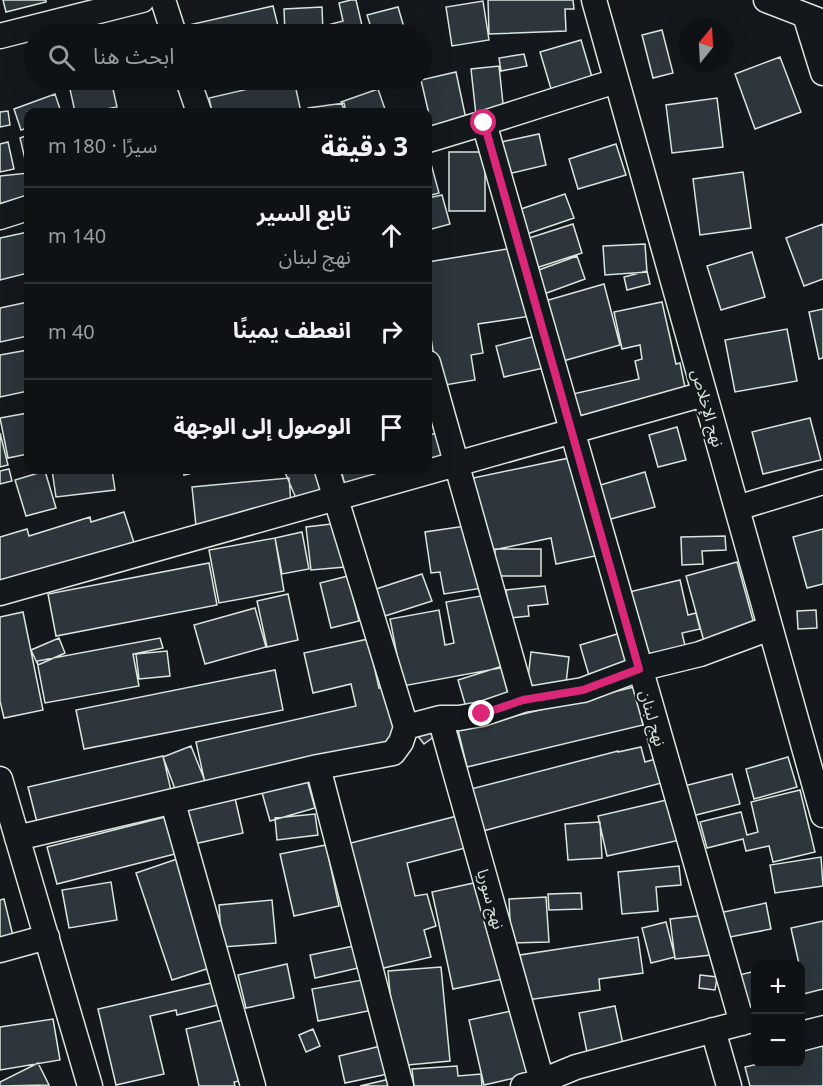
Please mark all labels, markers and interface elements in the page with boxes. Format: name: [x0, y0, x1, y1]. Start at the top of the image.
north arrow: [679, 18, 733, 72]
search box: [24, 24, 432, 90]
text: ابحث هنا: [93, 40, 175, 70]
icon: search: [45, 41, 78, 74]
route start: [470, 109, 496, 135]
text: 3 دقيقة: [321, 128, 408, 164]
text: سيرًا · 180 m: [48, 132, 157, 159]
text: تابع السير: [257, 197, 351, 227]
icon: ahead: [375, 219, 408, 252]
text: 140 m: [48, 222, 106, 249]
text: نهج لبنان: [279, 243, 351, 270]
text: انعطف يمينًا: [233, 314, 351, 344]
icon: right: [375, 315, 408, 348]
text: 40 m: [48, 318, 95, 345]
street label: نهج الإخلاص: [684, 367, 730, 450]
text: الوصول إلى الوجهة: [173, 410, 351, 440]
icon: arrive: [375, 411, 408, 444]
street label: نهج لبنان: [633, 687, 672, 749]
route end: [468, 700, 494, 726]
street label: نهج سوريا: [470, 866, 510, 932]
map controls: [751, 960, 805, 1068]
button: +: [751, 960, 805, 1014]
button: −: [751, 1014, 805, 1068]

